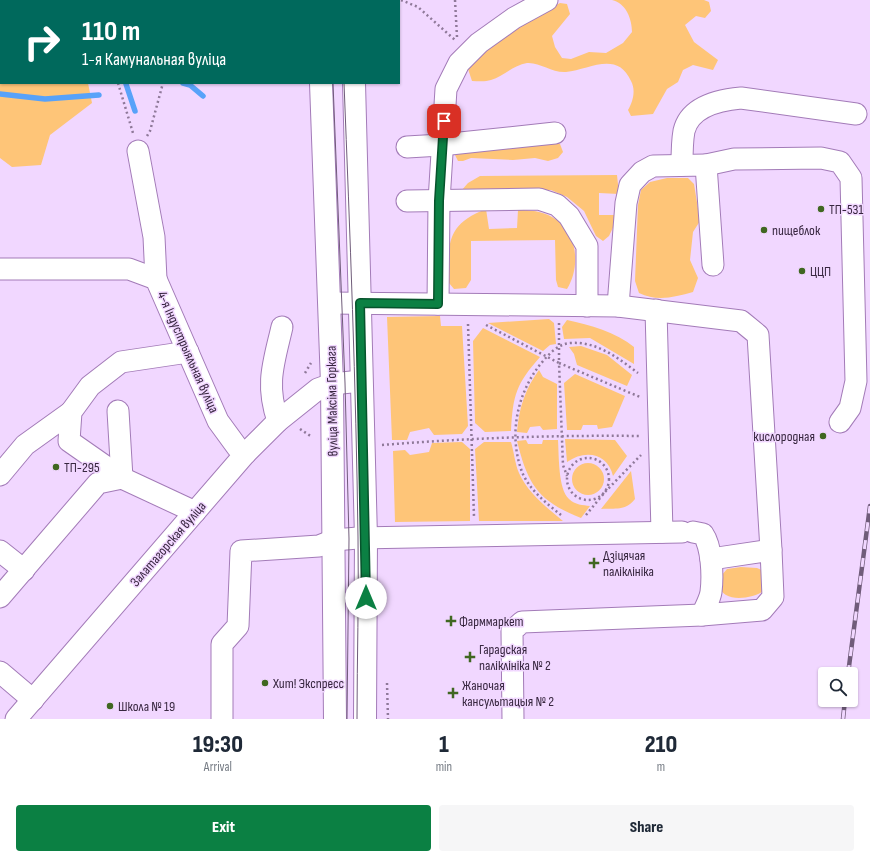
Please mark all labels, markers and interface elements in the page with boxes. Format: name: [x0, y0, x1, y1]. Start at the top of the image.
text: 110 m: [82, 15, 140, 48]
icon: right: [16, 16, 68, 68]
text: 1-я Камунальная вуліца: [82, 49, 226, 70]
pin: [427, 104, 461, 138]
icon: arrive: [433, 110, 455, 132]
place label: ТП-531: [829, 201, 863, 218]
marker: ТП-531: [816, 204, 826, 214]
place label: пищеблок: [772, 222, 821, 239]
marker: пищеблок: [759, 225, 769, 235]
place label: ЦЦП: [810, 263, 831, 280]
marker: ЦЦП: [797, 266, 807, 276]
street label: 4-я Індустрыяльная вуліца: [153, 288, 223, 416]
street label: вуліца Максіма Горкага: [323, 346, 341, 456]
place label: кислородная: [753, 428, 815, 445]
marker: кислородная: [818, 431, 828, 441]
place label: ТП-295: [64, 459, 100, 476]
marker: ТП-295: [51, 462, 61, 472]
street label: Залатагорская вуліца: [126, 498, 210, 590]
place label: Дзіцячая паліклініка: [603, 547, 654, 580]
marker: Дзіцячая паліклініка: [588, 557, 600, 569]
position arrow: [345, 577, 387, 619]
place label: Фарммаркет: [459, 613, 524, 630]
marker: Фарммаркет: [446, 616, 456, 626]
place label: Гарадская паліклініка № 2: [479, 641, 551, 674]
marker: Гарадская паліклініка № 2: [464, 651, 476, 663]
map controls: [818, 667, 858, 707]
button: search: [818, 667, 858, 707]
place label: Хит! Экспресс: [272, 675, 344, 692]
place label: Жаночая кансультацыя № 2: [462, 677, 554, 710]
marker: Хит! Экспресс: [260, 678, 270, 688]
marker: Жаночая кансультацыя № 2: [447, 687, 459, 699]
place label: Школа № 19: [118, 698, 175, 715]
marker: Школа № 19: [105, 701, 115, 711]
text: 19:30: [193, 730, 243, 759]
text: 1: [439, 730, 449, 759]
text: 210: [645, 730, 677, 759]
text: Arrival: [204, 759, 232, 775]
text: min: [436, 759, 452, 775]
text: m: [657, 759, 665, 775]
button: Exit: [16, 805, 431, 851]
button: Share: [439, 805, 854, 851]

